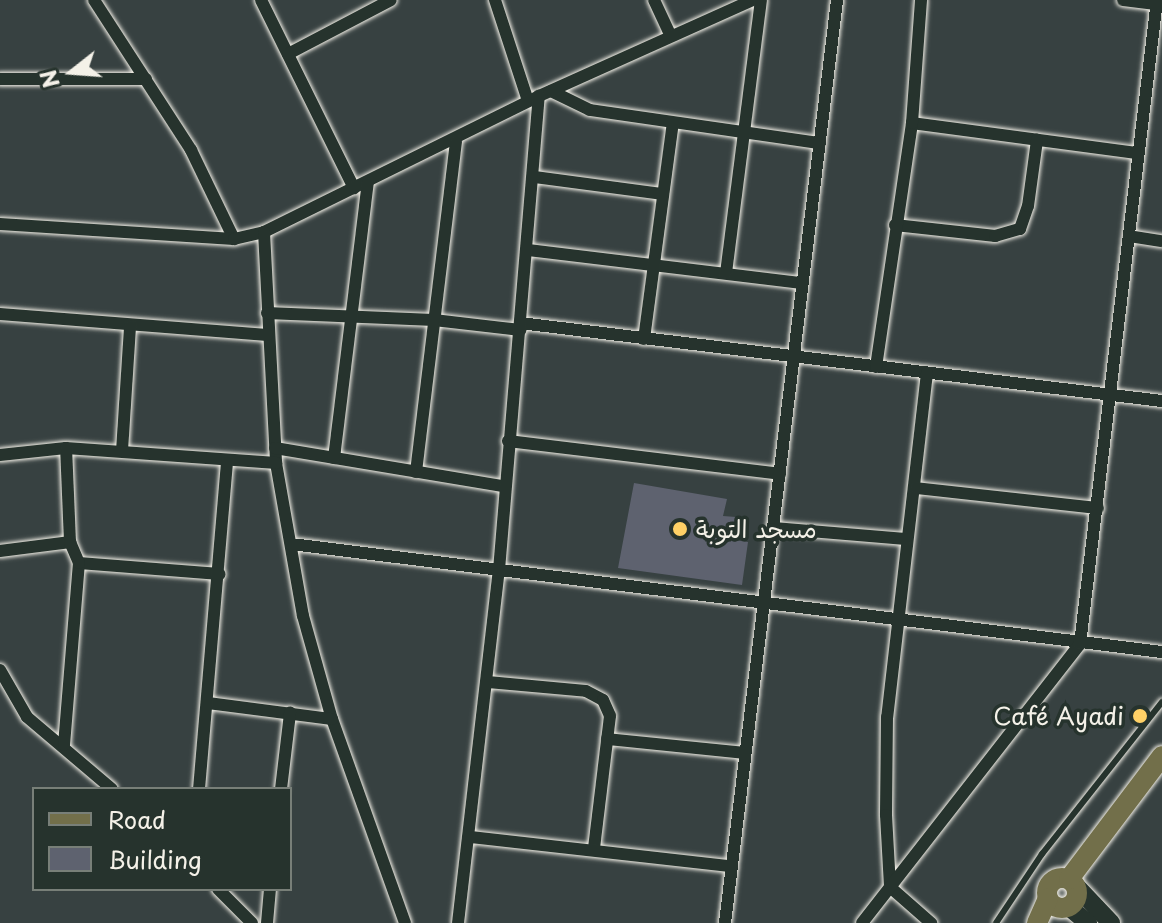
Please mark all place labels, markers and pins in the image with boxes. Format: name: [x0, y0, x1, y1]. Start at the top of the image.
place label: مسجد التوبة: [696, 515, 817, 543]
marker: مسجد التوبة: [671, 520, 689, 538]
place label: Café Ayadi: [994, 702, 1124, 730]
marker: Café Ayadi: [1131, 707, 1149, 725]

